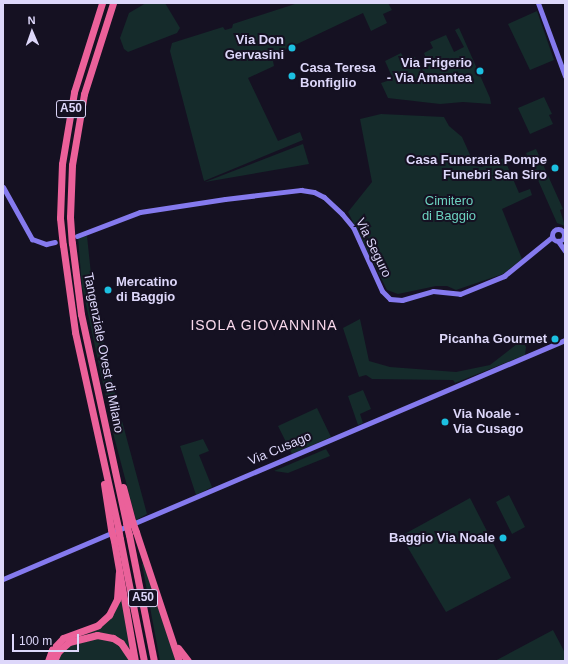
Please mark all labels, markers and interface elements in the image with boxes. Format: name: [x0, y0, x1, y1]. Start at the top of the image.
north arrow: [12, 12, 52, 52]
text: N: [27, 14, 36, 26]
place label: Via Don Gervasini: [225, 33, 284, 64]
marker: Via Don Gervasini: [287, 43, 297, 53]
place label: Via Frigerio - Via Amantea: [386, 56, 472, 87]
place label: Casa Teresa Bonfiglio: [300, 61, 376, 92]
marker: Via Frigerio - Via Amantea: [475, 66, 485, 76]
marker: Casa Teresa Bonfiglio: [287, 71, 297, 81]
road number: A50: [55, 99, 87, 119]
place label: Casa Funeraria Pompe Funebri San Siro: [406, 153, 547, 184]
marker: Casa Funeraria Pompe Funebri San Siro: [550, 163, 560, 173]
park label: Cimitero di Baggio: [422, 194, 476, 225]
street label: Via Seguro: [352, 216, 394, 280]
street label: Tangenziale Ovest di Milano: [80, 272, 126, 434]
place label: Mercatino di Baggio: [116, 275, 177, 306]
marker: Mercatino di Baggio: [103, 285, 113, 295]
district label: ISOLA GIOVANNINA: [190, 317, 338, 333]
place label: Picanha Gourmet: [439, 331, 547, 347]
marker: Picanha Gourmet: [550, 334, 560, 344]
place label: Via Noale - Via Cusago: [453, 407, 524, 438]
marker: Via Noale - Via Cusago: [440, 417, 450, 427]
street label: Via Cusago: [246, 429, 314, 469]
place label: Baggio Via Noale: [389, 530, 495, 546]
marker: Baggio Via Noale: [498, 533, 508, 543]
road number: A50: [127, 588, 159, 608]
scale bar: [14, 626, 81, 652]
text: 100 m: [19, 634, 52, 648]

